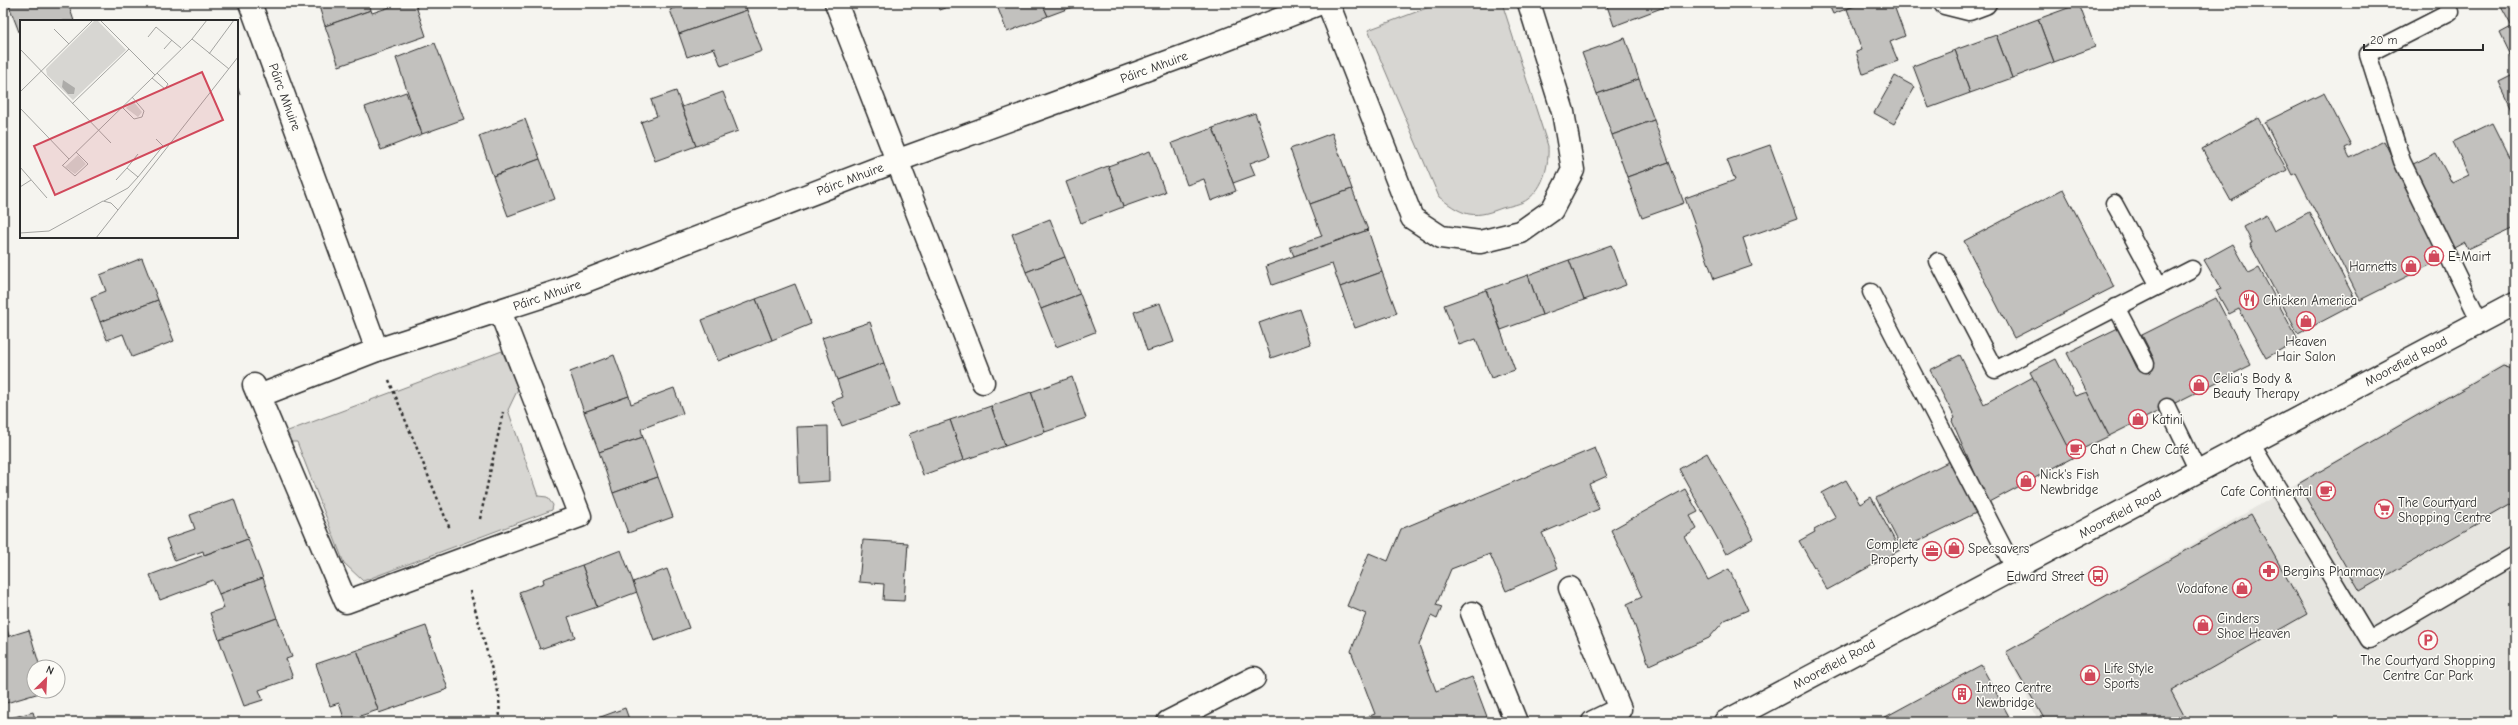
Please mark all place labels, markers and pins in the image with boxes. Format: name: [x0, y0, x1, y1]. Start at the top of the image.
shop icon: E-Mairt: [2423, 245, 2445, 267]
place label: E-Mairt: [2448, 249, 2492, 264]
shop icon: Harnetts: [2400, 255, 2422, 277]
place label: Harnetts: [2349, 259, 2397, 274]
restaurant icon: Chicken America: [2238, 289, 2260, 311]
place label: Chicken America: [2263, 293, 2357, 308]
shop icon: Heaven Hair Salon: [2295, 310, 2317, 332]
place label: Heaven Hair Salon: [2276, 334, 2336, 364]
place label: Celia's Body & Beauty Therapy: [2213, 371, 2300, 401]
shop icon: Celia's Body & Beauty Therapy: [2188, 374, 2210, 396]
shop icon: Katini: [2127, 408, 2149, 430]
place label: Katini: [2152, 412, 2183, 427]
cafe icon: Chat n Chew Café: [2065, 438, 2087, 460]
place label: Chat n Chew Café: [2090, 442, 2190, 457]
place label: Nick's Fish Newbridge: [2040, 467, 2099, 497]
shop icon: Nick's Fish Newbridge: [2015, 470, 2037, 492]
cafe icon: Cafe Continental: [2315, 480, 2337, 502]
place label: Cafe Continental: [2221, 484, 2312, 499]
place label: The Courtyard Shopping Centre: [2398, 495, 2492, 525]
supermarket icon: The Courtyard Shopping Centre: [2373, 498, 2395, 520]
place label: Complete Property: [1866, 537, 1918, 567]
shop icon: Specsavers: [1943, 537, 1965, 559]
office icon: Complete Property: [1921, 540, 1943, 562]
place label: Specsavers: [1968, 541, 2029, 556]
pharmacy icon: Bergins Pharmacy: [2258, 560, 2280, 582]
place label: Bergins Pharmacy: [2283, 564, 2385, 579]
bus stop icon: Edward Street: [2087, 565, 2109, 587]
place label: Edward Street: [2006, 569, 2085, 584]
shop icon: Vodafone: [2231, 577, 2253, 599]
place label: Vodafone: [2177, 581, 2228, 596]
place label: Cinders Shoe Heaven: [2217, 611, 2290, 641]
shop icon: Cinders Shoe Heaven: [2192, 614, 2214, 636]
parking icon: The Courtyard Shopping Centre Car Park: [2417, 629, 2439, 651]
place label: The Courtyard Shopping Centre Car Park: [2360, 653, 2496, 683]
place label: Life Style Sports: [2104, 661, 2154, 691]
shop icon: Life Style Sports: [2079, 664, 2101, 686]
place label: Intreo Centre Newbridge: [1976, 680, 2052, 710]
building icon: Intreo Centre Newbridge: [1951, 683, 1973, 705]

